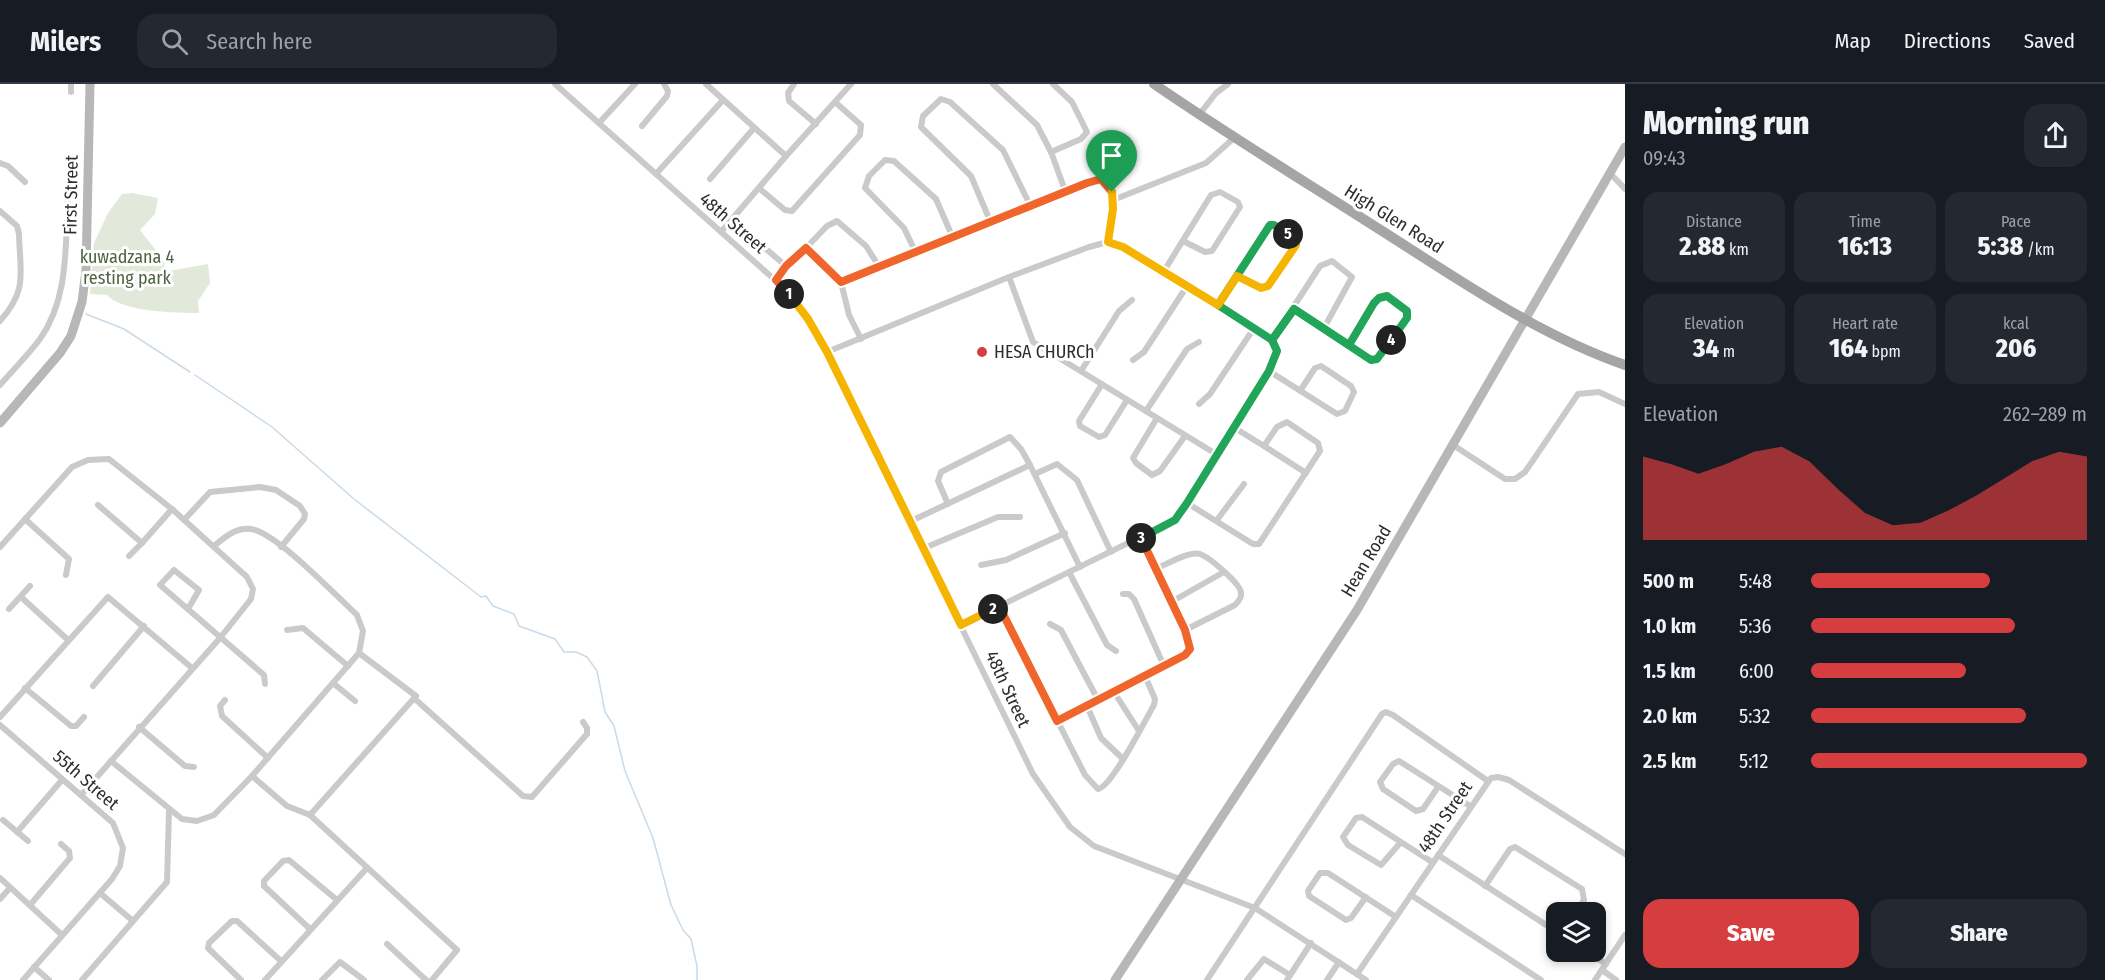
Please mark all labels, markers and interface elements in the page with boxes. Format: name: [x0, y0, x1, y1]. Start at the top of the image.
search box: [137, 14, 557, 68]
text: Milers: [30, 25, 101, 58]
icon: search: [158, 25, 191, 58]
text: Search here: [206, 28, 312, 55]
text: Map: [1834, 28, 1871, 54]
text: Directions: [1904, 28, 1991, 54]
text: Saved: [2024, 28, 2075, 54]
text: Morning run: [1643, 103, 1810, 143]
button: share: [2024, 104, 2087, 167]
pin: [1086, 130, 1137, 192]
icon: arrive: [1095, 139, 1128, 172]
text: 09:43: [1643, 146, 1686, 170]
street label: First Street: [59, 155, 83, 235]
street label: High Glen Road: [1340, 180, 1448, 258]
street label: 48th Street: [695, 188, 771, 258]
text: Distance: [1686, 212, 1742, 231]
text: Time: [1849, 212, 1881, 231]
text: Pace: [2001, 212, 2031, 231]
pin: 5: [1273, 219, 1303, 249]
text: 5: [1284, 224, 1292, 243]
text: 2.88: [1679, 231, 1725, 262]
text: 16:13: [1838, 231, 1892, 262]
text: 5:38: [1978, 231, 2023, 262]
text: km: [1725, 240, 1749, 259]
text: /km: [2023, 240, 2054, 259]
park label: kuwadzana 4 resting park: [80, 246, 175, 289]
pin: 1: [774, 279, 804, 309]
text: 1: [786, 284, 792, 303]
text: Elevation: [1684, 314, 1744, 333]
text: Heart rate: [1832, 314, 1898, 333]
text: kcal: [2003, 314, 2029, 333]
pin: 4: [1376, 325, 1406, 355]
text: 4: [1387, 330, 1395, 349]
text: 34: [1693, 333, 1719, 364]
text: 164: [1829, 333, 1868, 364]
text: 206: [1996, 333, 2036, 364]
place label: HESA CHURCh: [994, 341, 1094, 363]
text: m: [1719, 342, 1735, 361]
text: bpm: [1868, 342, 1901, 361]
marker: HESA CHURCh: [975, 345, 989, 359]
text: Elevation: [1643, 402, 1718, 426]
text: 262–289 m: [2003, 402, 2087, 426]
street label: Hean Road: [1336, 521, 1396, 601]
pin: 3: [1126, 523, 1156, 553]
text: 3: [1137, 528, 1145, 547]
text: 500 m: [1643, 569, 1694, 593]
text: 5:48: [1739, 569, 1772, 593]
pin: 2: [978, 594, 1008, 624]
text: 2: [989, 599, 997, 618]
text: 1.0 km: [1643, 614, 1696, 638]
text: 5:36: [1739, 614, 1772, 638]
street label: 48th Street: [981, 647, 1035, 731]
text: 1.5 km: [1643, 659, 1696, 683]
text: 6:00: [1739, 659, 1774, 683]
text: 2.0 km: [1643, 704, 1697, 728]
text: 5:32: [1739, 704, 1770, 728]
street label: 55th Street: [49, 745, 124, 815]
text: 2.5 km: [1643, 749, 1696, 773]
text: 5:12: [1739, 749, 1768, 773]
street label: 48th Street: [1413, 777, 1477, 857]
button: Save: [1643, 899, 1859, 968]
button: Share: [1871, 899, 2087, 968]
map controls: [1546, 902, 1606, 962]
button: layers: [1546, 902, 1606, 962]

